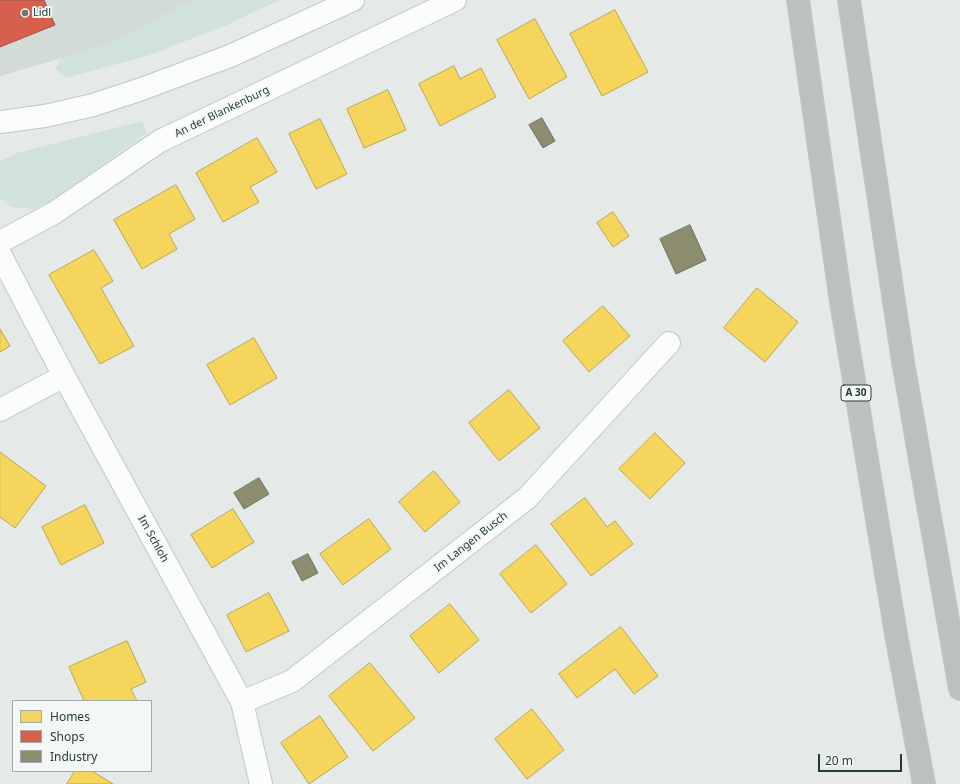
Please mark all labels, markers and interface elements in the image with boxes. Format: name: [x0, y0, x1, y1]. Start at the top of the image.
place label: Lidl: [33, 6, 51, 20]
marker: Lidl: [20, 8, 30, 18]
street label: An der Blankenburg: [173, 83, 271, 141]
road number: A 30: [841, 385, 871, 401]
street label: Im Langen Busch: [432, 509, 510, 575]
street label: Im Schloh: [135, 513, 171, 565]
legend: [12, 700, 152, 772]
text: Homes: [50, 708, 90, 725]
text: Shops: [50, 728, 84, 745]
scale bar: [820, 746, 904, 772]
text: Industry: [50, 748, 97, 765]
text: 20 m: [825, 752, 853, 769]

